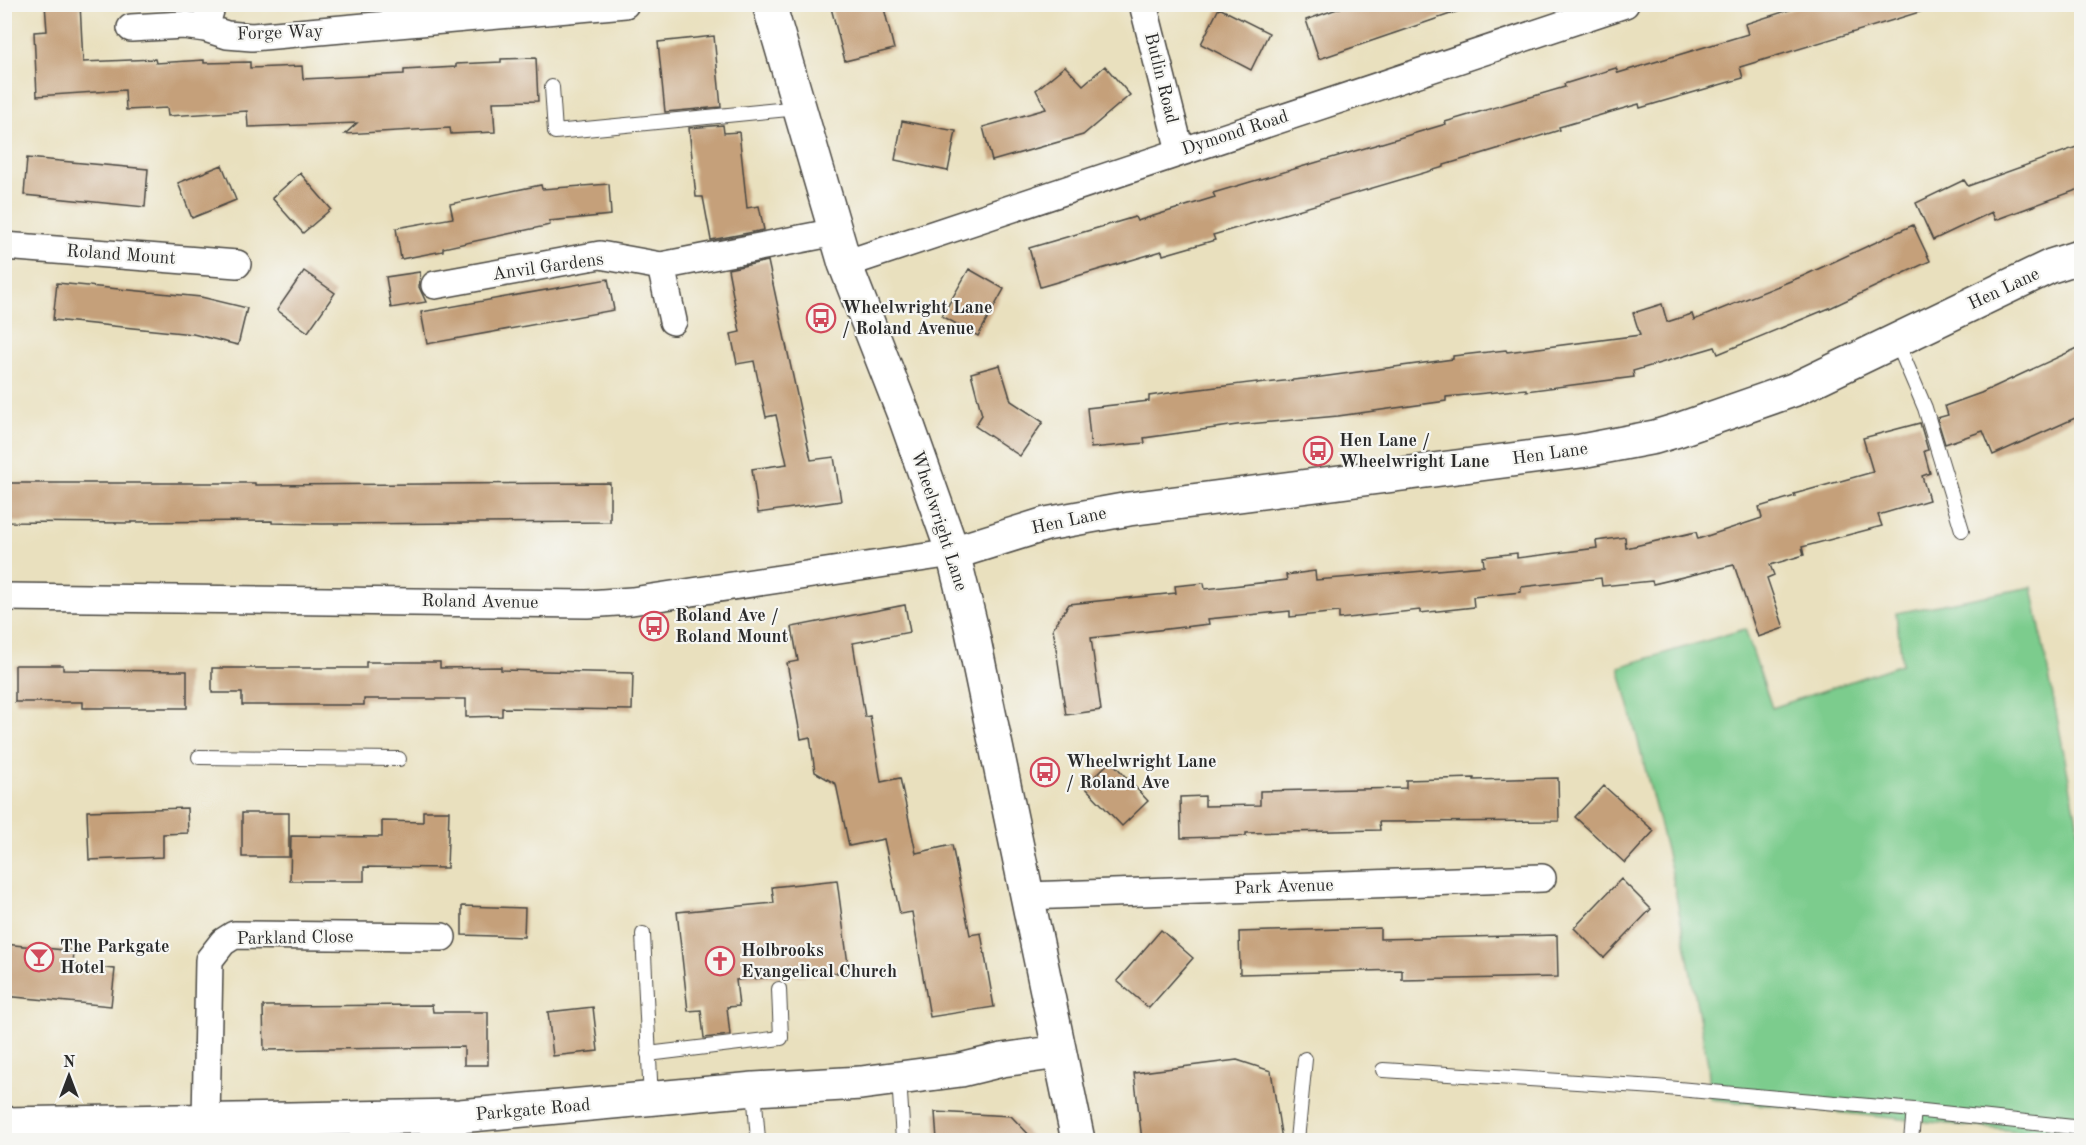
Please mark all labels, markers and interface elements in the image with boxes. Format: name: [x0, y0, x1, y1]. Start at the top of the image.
street label: Forge Way: [237, 22, 324, 43]
street label: Butlin Road: [1141, 31, 1181, 125]
street label: Dymond Road: [1179, 107, 1291, 159]
street label: Roland Mount: [66, 242, 176, 268]
street label: Anvil Gardens: [491, 250, 605, 284]
street label: Hen Lane: [1966, 265, 2042, 313]
place label: Wheelwright Lane / Roland Avenue: [842, 299, 992, 338]
bus stop icon: Wheelwright Lane / Roland Avenue: [805, 302, 837, 334]
place label: Hen Lane / Wheelwright Lane: [1339, 432, 1489, 471]
bus stop icon: Hen Lane / Wheelwright Lane: [1302, 435, 1334, 467]
street label: Hen Lane: [1511, 440, 1589, 468]
street label: Wheelwright Lane: [908, 449, 970, 593]
street label: Hen Lane: [1030, 504, 1108, 538]
street label: Roland Avenue: [421, 592, 539, 612]
place label: Roland Ave / Roland Mount: [675, 607, 789, 646]
bus stop icon: Roland Ave / Roland Mount: [638, 610, 670, 642]
place label: Wheelwright Lane / Roland Ave: [1066, 753, 1216, 792]
bus stop icon: Wheelwright Lane / Roland Ave: [1029, 756, 1061, 788]
street label: Park Avenue: [1234, 876, 1334, 898]
street label: Parkland Close: [236, 928, 354, 948]
place label: The Parkgate Hotel: [60, 938, 170, 977]
bar icon: The Parkgate Hotel: [23, 941, 55, 973]
place label: Holbrooks Evangelical Church: [741, 942, 897, 981]
church icon: Holbrooks Evangelical Church: [704, 945, 736, 977]
north arrow: [39, 1046, 99, 1106]
text: N: [63, 1055, 76, 1071]
street label: Parkgate Road: [475, 1096, 591, 1124]

